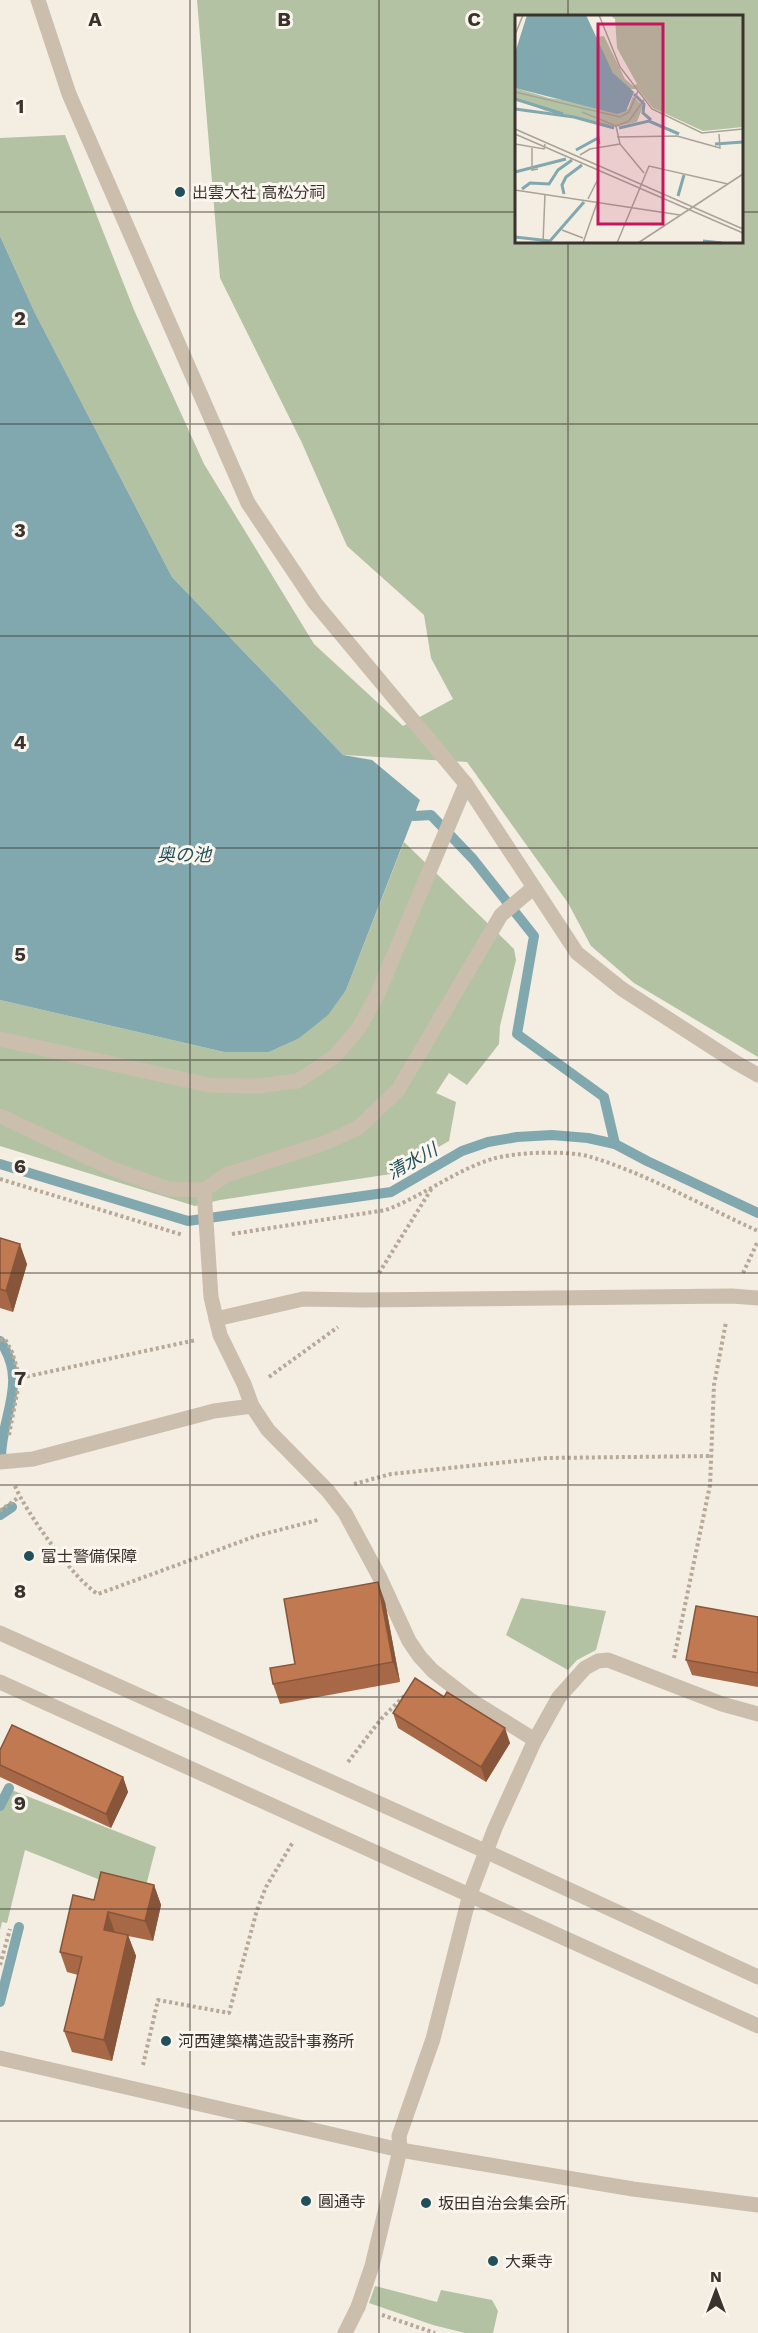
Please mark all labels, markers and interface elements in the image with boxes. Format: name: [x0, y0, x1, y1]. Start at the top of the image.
text: A: [88, 7, 102, 31]
text: B: [277, 7, 291, 31]
text: C: [467, 7, 481, 31]
inset map: [515, 15, 743, 243]
text: 1: [16, 94, 24, 118]
place label: 出雲大社 高松分祠: [192, 183, 325, 202]
marker: 出雲大社 高松分祠: [173, 185, 187, 199]
text: 2: [14, 306, 26, 330]
text: 3: [14, 518, 26, 542]
text: 4: [14, 730, 27, 754]
water label: 奥の池: [157, 844, 213, 865]
text: 5: [14, 942, 26, 966]
water label: 清水川: [383, 1138, 442, 1183]
text: 6: [14, 1154, 26, 1178]
text: 7: [14, 1366, 26, 1390]
place label: 富士警備保障: [41, 1547, 137, 1566]
marker: 富士警備保障: [22, 1549, 36, 1563]
text: 8: [14, 1579, 26, 1603]
text: 9: [14, 1791, 26, 1815]
place label: 河西建築構造設計事務所: [178, 2032, 354, 2051]
marker: 河西建築構造設計事務所: [159, 2034, 173, 2048]
place label: 圓通寺: [318, 2192, 366, 2211]
marker: 圓通寺: [299, 2194, 313, 2208]
place label: 坂田自治会集会所: [438, 2194, 566, 2213]
marker: 坂田自治会集会所: [419, 2196, 433, 2210]
place label: 大乗寺: [505, 2252, 553, 2271]
marker: 大乗寺: [486, 2254, 500, 2268]
north arrow: [686, 2261, 746, 2321]
text: N: [710, 2267, 722, 2286]

